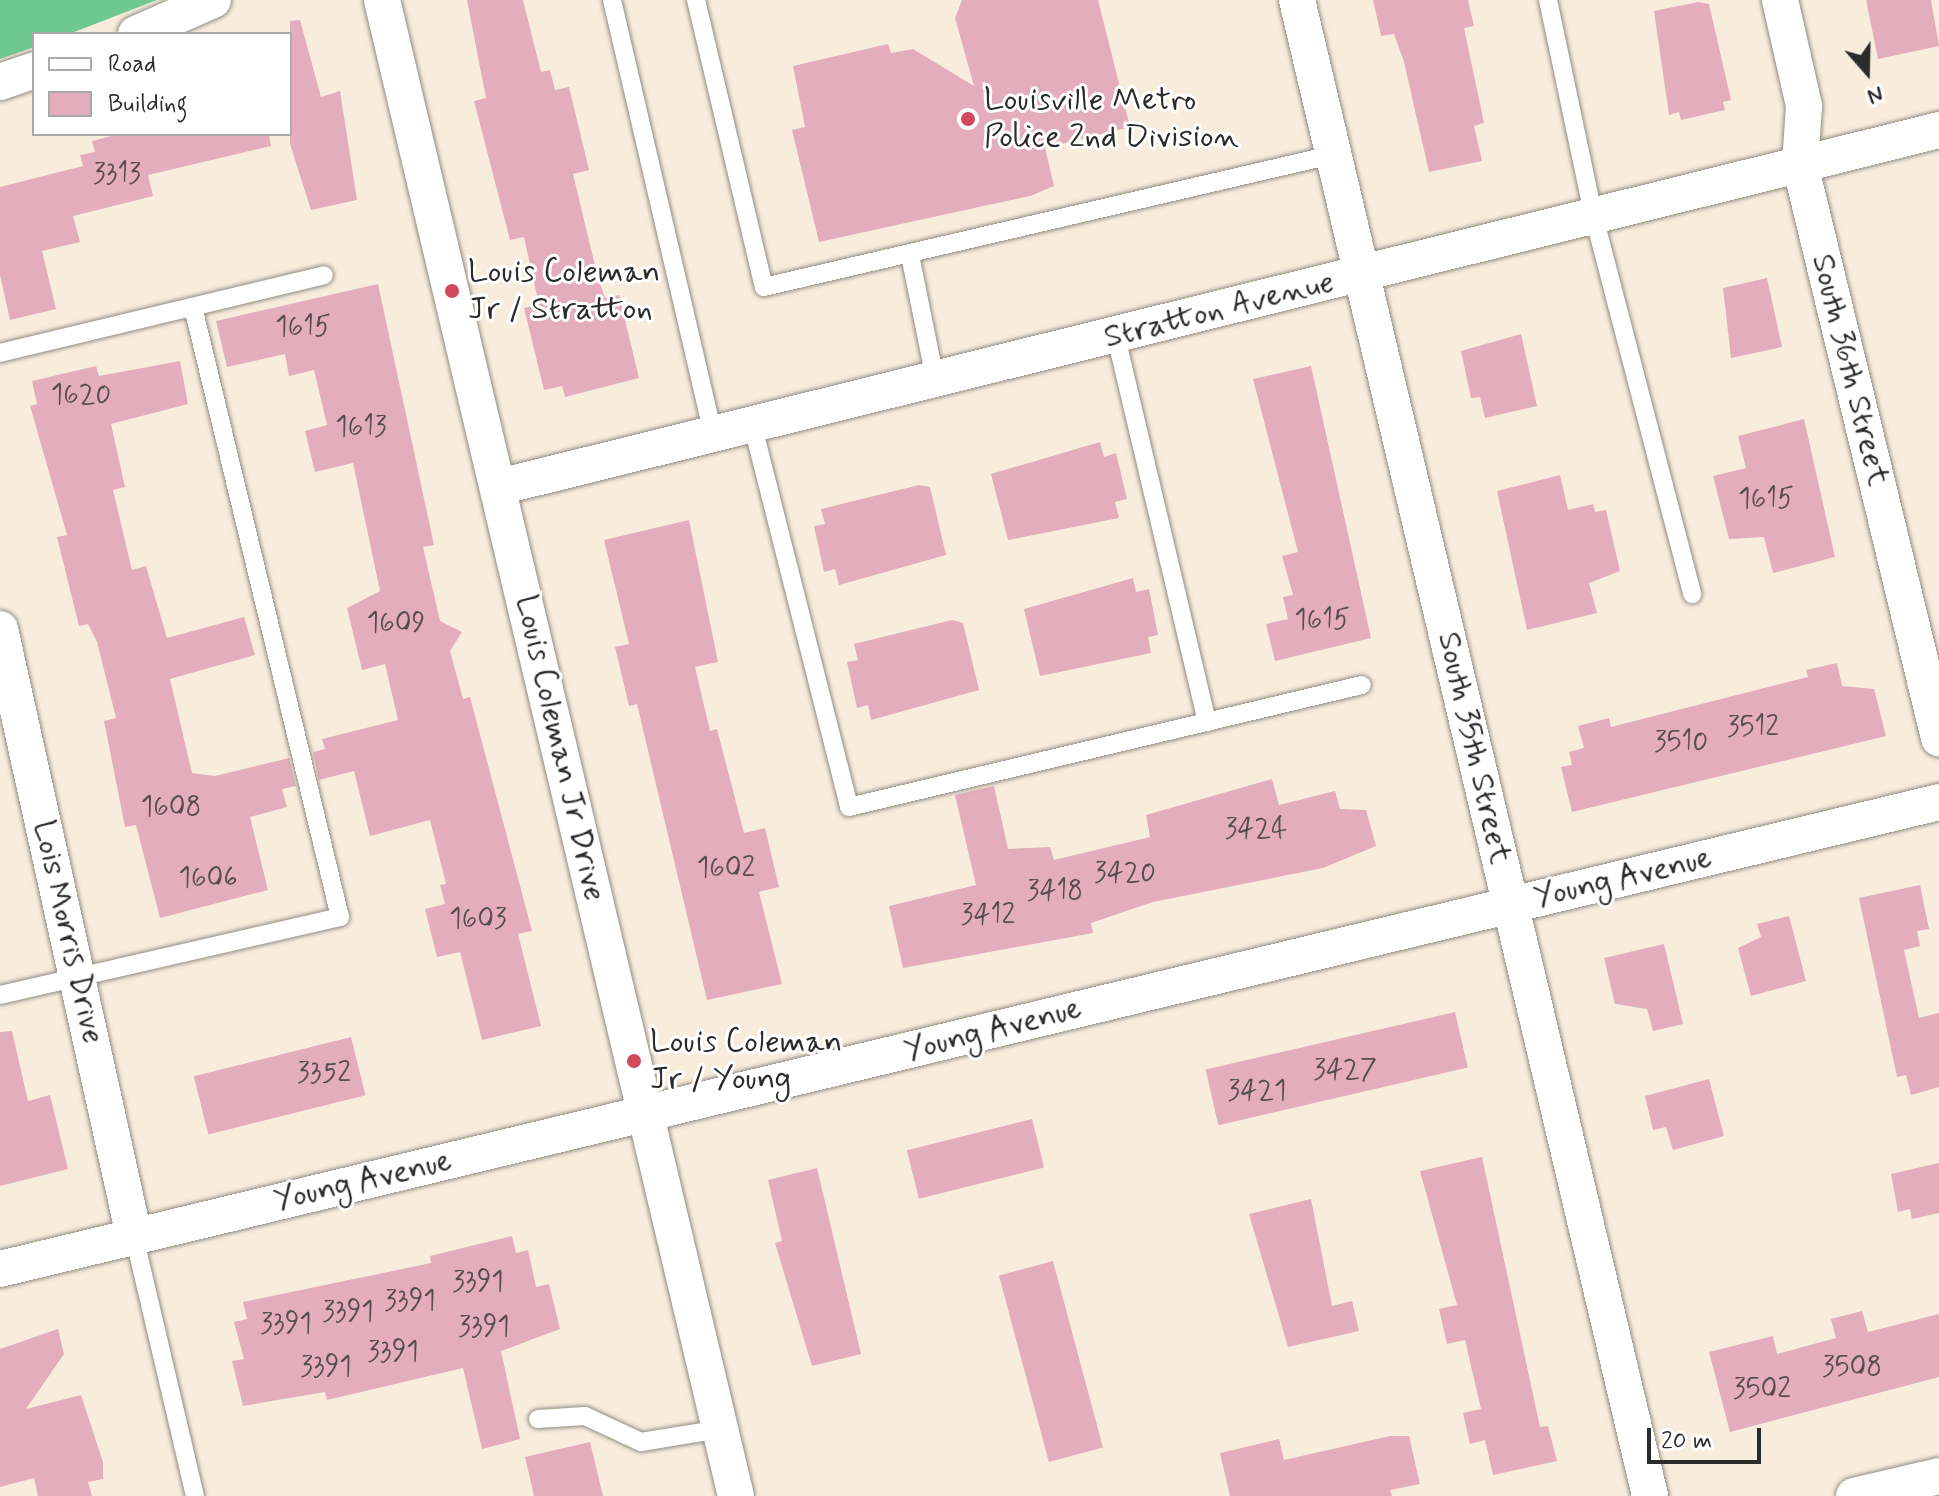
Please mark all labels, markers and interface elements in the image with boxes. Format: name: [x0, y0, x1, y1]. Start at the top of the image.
legend: [32, 32, 292, 136]
north arrow: [1827, 32, 1907, 112]
text: Road: [108, 49, 156, 80]
text: N: [1864, 79, 1887, 110]
place label: Louisville Metro Police 2nd Division: [984, 82, 1228, 157]
text: Building: [108, 89, 188, 120]
marker: Louisville Metro Police 2nd Division: [959, 110, 977, 128]
house number: 3313: [93, 158, 141, 192]
street label: South 36th Street: [1803, 250, 1897, 490]
place label: Louis Coleman Jr / Stratton: [468, 254, 673, 329]
street label: Stratton Avenue: [1103, 264, 1335, 356]
marker: Louis Coleman Jr / Stratton: [443, 282, 461, 300]
house number: 1615: [275, 311, 331, 345]
house number: 1620: [51, 379, 111, 413]
house number: 1613: [335, 411, 387, 445]
house number: 1615: [1738, 483, 1794, 517]
street label: Louis Coleman Jr Drive: [505, 586, 615, 910]
house number: 1615: [1294, 604, 1350, 638]
house number: 1609: [367, 607, 425, 641]
street label: South 35th Street: [1429, 628, 1519, 868]
house number: 3512: [1727, 711, 1779, 745]
house number: 3510: [1654, 726, 1708, 760]
house number: 1608: [141, 791, 201, 825]
house number: 3424: [1225, 813, 1287, 847]
street label: Lois Morris Drive: [23, 814, 113, 1050]
street label: Young Avenue: [1528, 838, 1718, 918]
house number: 1602: [697, 852, 755, 886]
house number: 3420: [1094, 857, 1156, 891]
house number: 1606: [178, 862, 238, 896]
house number: 3418: [1027, 875, 1083, 909]
house number: 3412: [961, 899, 1015, 933]
house number: 1603: [449, 903, 507, 937]
street label: Young Avenue: [898, 989, 1088, 1071]
place label: Louis Coleman Jr / Young: [650, 1024, 855, 1099]
marker: Louis Coleman Jr / Young: [625, 1052, 643, 1070]
house number: 3427: [1313, 1054, 1377, 1088]
house number: 3352: [297, 1057, 351, 1091]
house number: 3421: [1228, 1075, 1286, 1109]
street label: Young Avenue: [268, 1141, 458, 1221]
house number: 3391: [452, 1266, 504, 1300]
house number: 3391: [384, 1285, 436, 1319]
house number: 3391: [322, 1296, 374, 1330]
house number: 3391: [260, 1308, 312, 1342]
house number: 3391: [458, 1311, 510, 1345]
house number: 3391: [367, 1336, 419, 1370]
house number: 3391: [300, 1351, 352, 1385]
house number: 3508: [1822, 1351, 1882, 1385]
house number: 3502: [1733, 1373, 1791, 1407]
scale bar: [1651, 1412, 1765, 1462]
text: 20 m: [1661, 1426, 1712, 1457]

